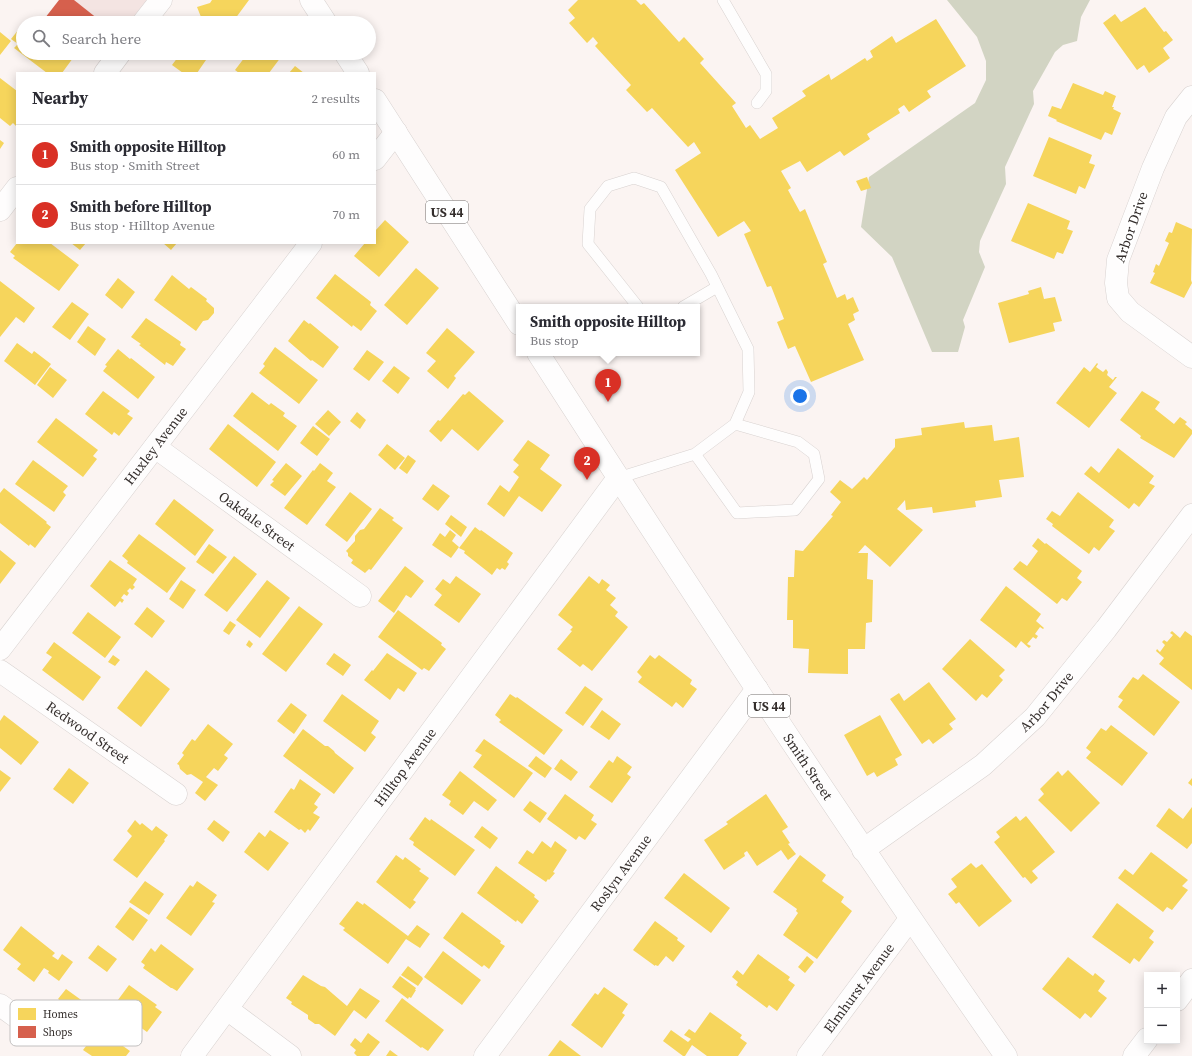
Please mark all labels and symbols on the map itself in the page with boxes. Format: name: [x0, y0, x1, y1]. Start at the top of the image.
street label: Arbor Drive: [1110, 189, 1152, 265]
road number: US 44: [426, 201, 468, 223]
pin: 1: [595, 369, 621, 402]
your location: [790, 386, 810, 406]
street label: Huxley Avenue: [119, 402, 192, 489]
pin: 2: [574, 447, 600, 480]
street label: Oakdale Street: [215, 486, 300, 556]
street label: Arbor Drive: [1015, 667, 1078, 736]
road number: US 44: [748, 695, 790, 717]
street label: Redwood Street: [42, 696, 134, 769]
street label: Hilltop Avenue: [369, 724, 441, 810]
street label: Smith Street: [779, 729, 838, 804]
street label: Roslyn Avenue: [585, 830, 656, 916]
street label: Elmhurst Avenue: [819, 939, 899, 1037]
legend: [10, 1000, 142, 1046]
text: Homes: [43, 1007, 78, 1022]
text: Shops: [43, 1025, 72, 1040]

